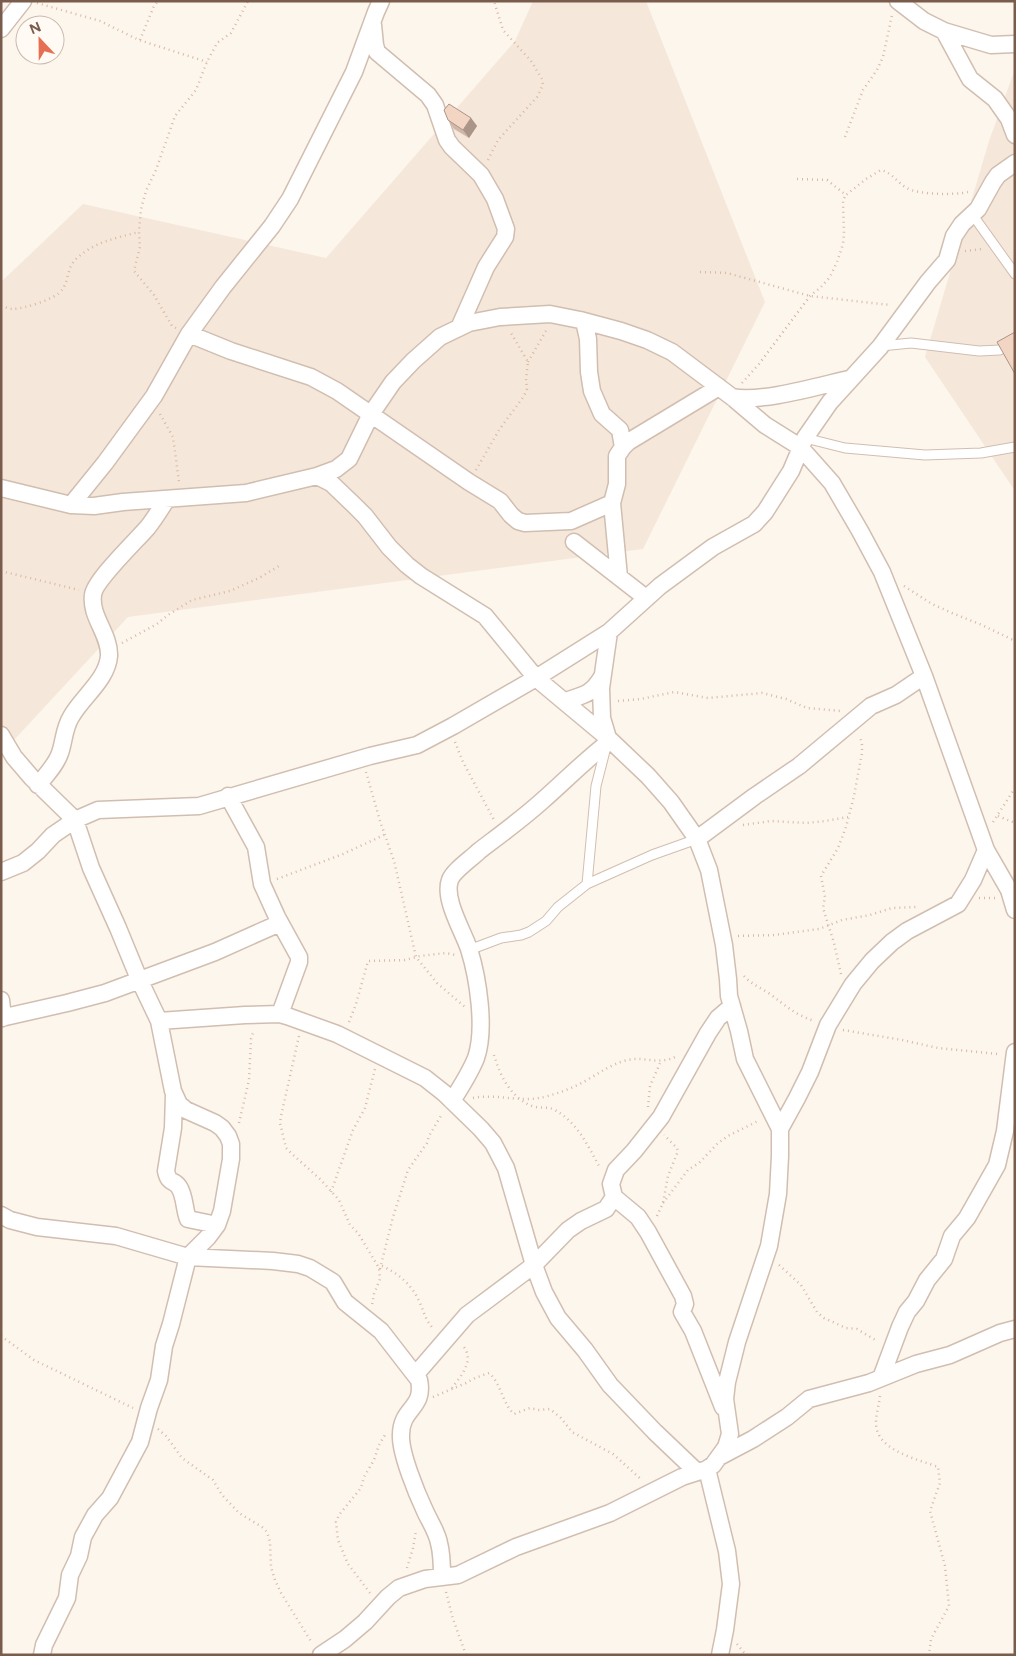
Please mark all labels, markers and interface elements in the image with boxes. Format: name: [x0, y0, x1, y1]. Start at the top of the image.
north arrow: [15, 15, 65, 65]
text: N: [27, 19, 44, 38]

